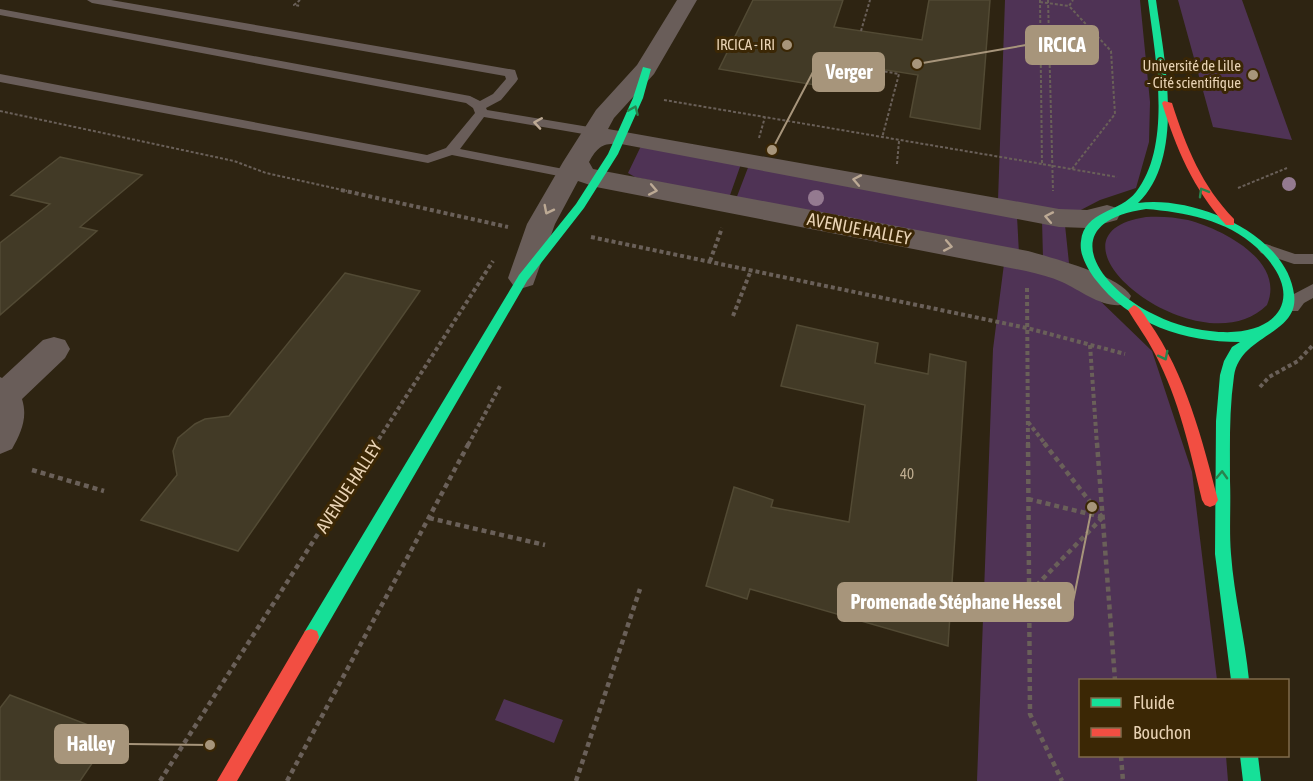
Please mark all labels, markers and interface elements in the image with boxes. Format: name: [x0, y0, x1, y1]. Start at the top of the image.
callout: IRCICA: [1026, 26, 1098, 64]
text: IRCICA: [1038, 33, 1086, 56]
place label: IRCICA - IRI: [716, 36, 775, 53]
marker: IRCICA - IRI: [780, 38, 794, 52]
callout: Verger: [813, 53, 884, 91]
place label: Université de Lille ‐ Cité scientifique: [1143, 57, 1241, 91]
text: Verger: [825, 60, 873, 83]
marker: Université de Lille ‐ Cité scientifique: [1246, 68, 1260, 82]
one-way arrow: [627, 105, 639, 116]
one-way arrow: [533, 117, 542, 129]
one-way arrow: [853, 174, 863, 187]
one-way arrow: [648, 183, 658, 196]
one-way arrow: [1199, 188, 1211, 198]
one-way arrow: [544, 204, 556, 215]
street label: AVENUE HALLEY: [805, 208, 913, 249]
one-way arrow: [1044, 211, 1054, 224]
one-way arrow: [943, 239, 953, 252]
one-way arrow: [1157, 350, 1168, 360]
street label: AVENUE HALLEY: [311, 437, 386, 537]
house number: 40: [900, 465, 914, 482]
one-way arrow: [1216, 470, 1228, 479]
callout: Promenade Stéphane Hessel: [838, 583, 1073, 621]
text: Promenade Stéphane Hessel: [850, 590, 1062, 613]
legend: [1079, 679, 1289, 757]
text: Fluide: [1133, 692, 1175, 713]
text: Bouchon: [1133, 722, 1191, 743]
callout: Halley: [55, 725, 128, 763]
text: Halley: [67, 732, 116, 755]

